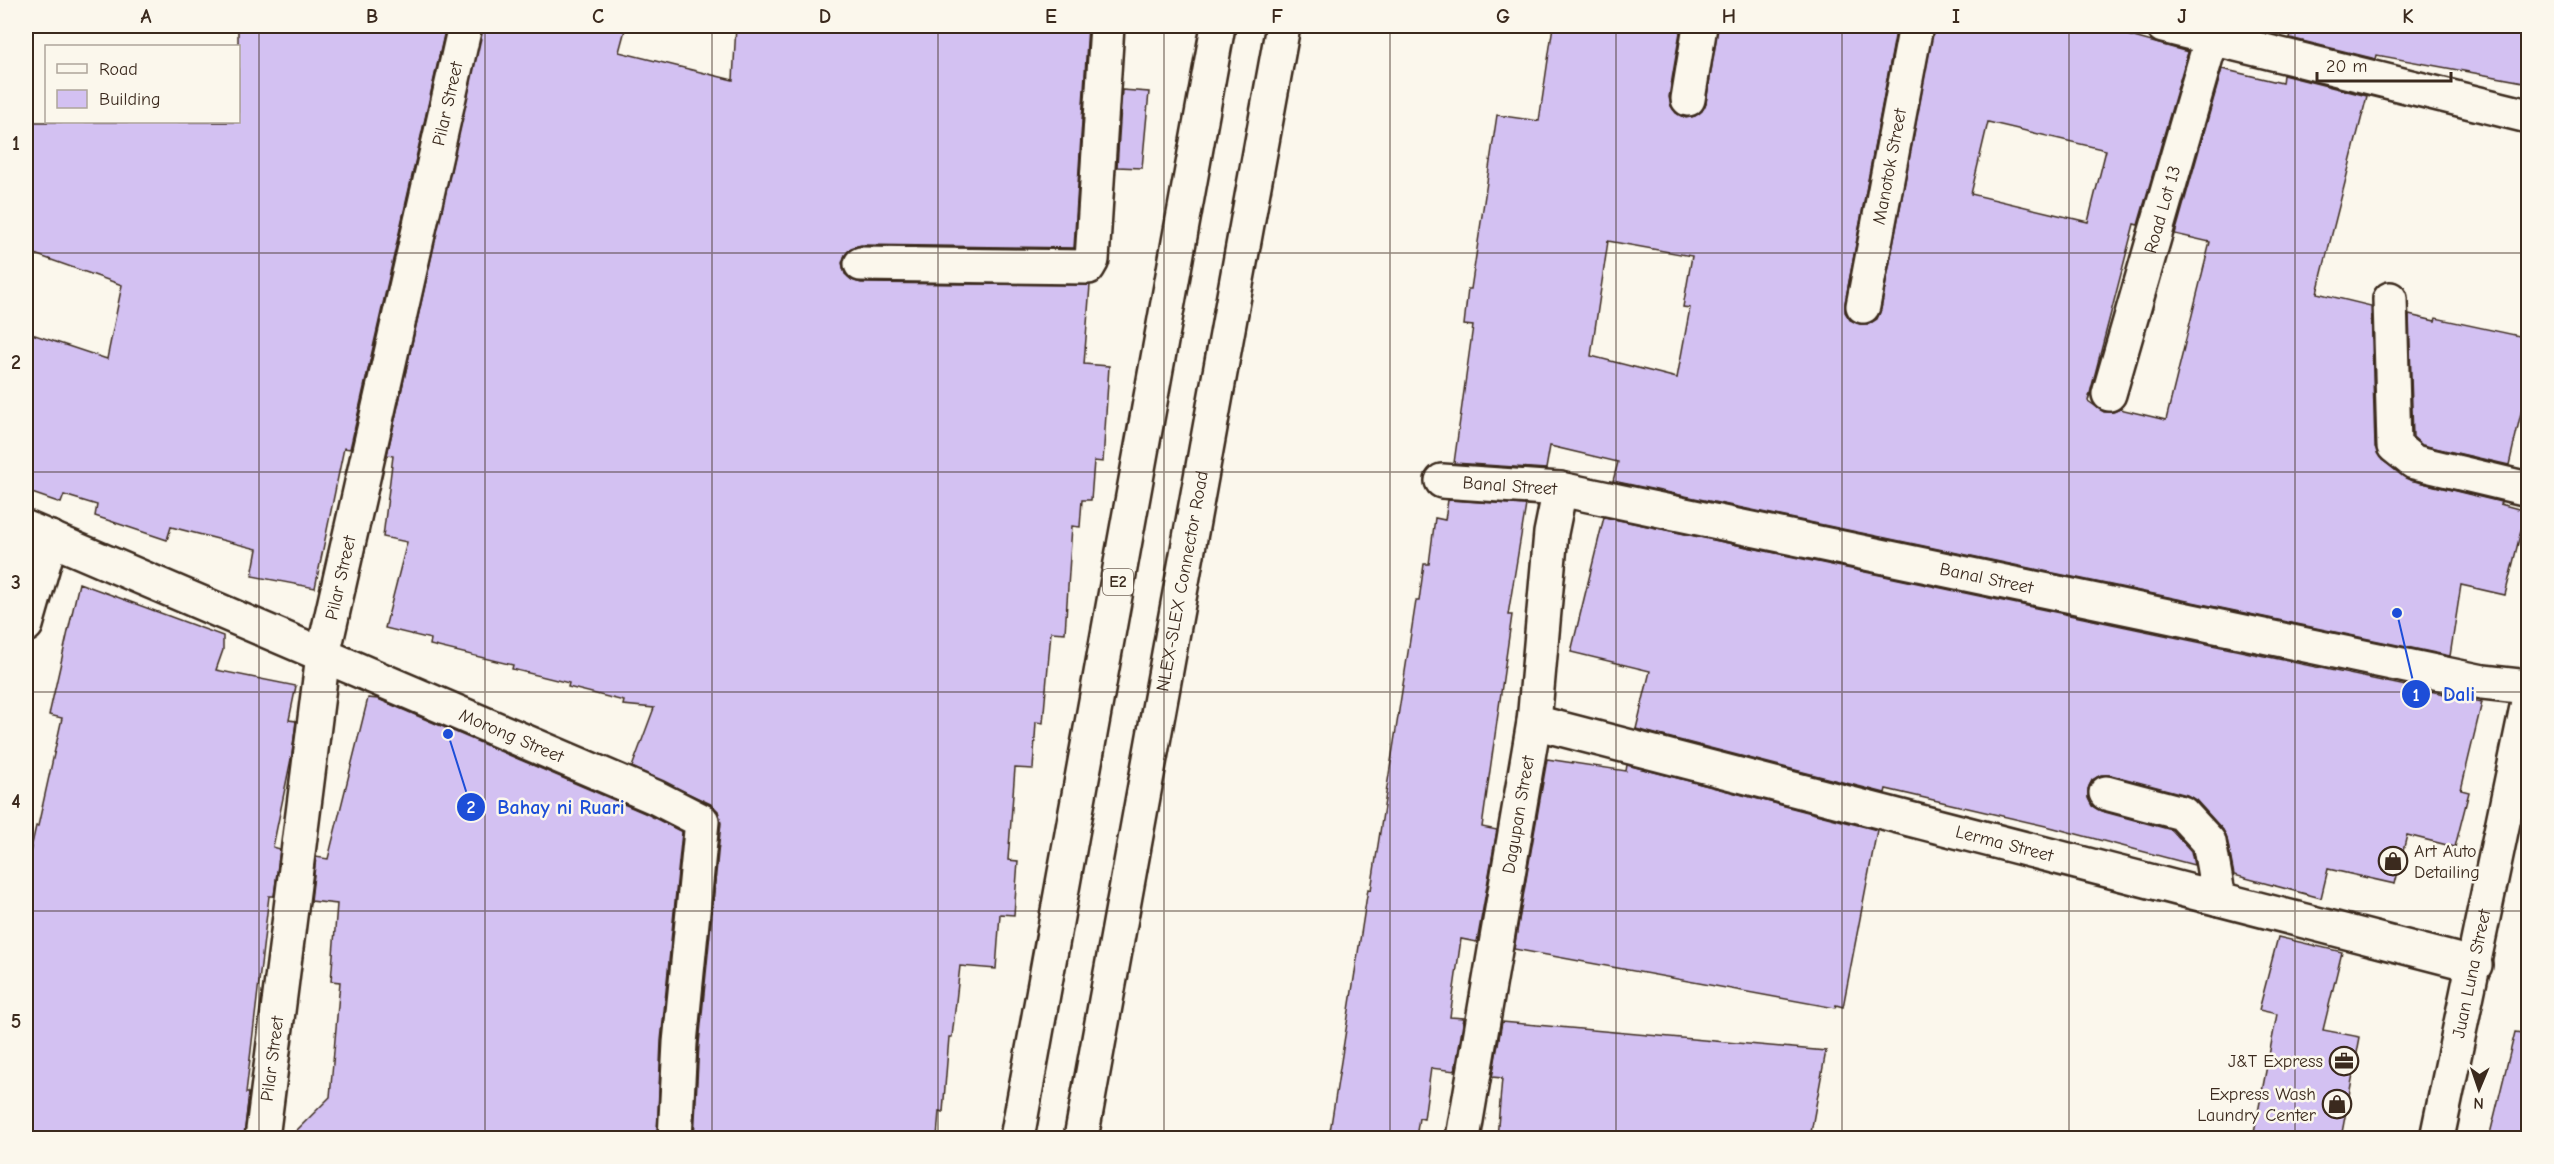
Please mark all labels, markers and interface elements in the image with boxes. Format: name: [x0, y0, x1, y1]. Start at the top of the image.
text: A: [140, 5, 152, 28]
text: B: [366, 5, 378, 28]
text: C: [592, 5, 604, 28]
text: D: [819, 5, 831, 28]
text: E: [1045, 5, 1057, 28]
text: F: [1271, 5, 1283, 28]
text: G: [1496, 5, 1510, 28]
text: H: [1722, 5, 1736, 28]
text: I: [1952, 5, 1960, 28]
text: J: [2177, 5, 2187, 28]
text: K: [2402, 5, 2414, 28]
legend: [45, 45, 240, 123]
scale bar: [2317, 45, 2450, 83]
text: 20 m: [2326, 56, 2367, 77]
text: Road: [99, 59, 138, 80]
street label: Pilar Street: [428, 59, 467, 148]
text: Building: [99, 89, 161, 110]
street label: Manotok Street: [1868, 106, 1911, 226]
text: 1: [12, 132, 20, 155]
street label: Road Lot 13: [2140, 163, 2185, 256]
text: 2: [11, 351, 21, 374]
street label: NLEX-SLEX Connector Road: [1152, 469, 1213, 693]
street label: Banal Street: [1462, 472, 1559, 499]
street label: Pilar Street: [321, 533, 360, 622]
street label: Banal Street: [1938, 558, 2036, 598]
road number: E2: [1103, 569, 1133, 595]
text: 3: [11, 571, 21, 594]
callout: Dali: [2401, 675, 2487, 713]
text: Dali: [2443, 683, 2475, 706]
text: 1: [2412, 685, 2420, 706]
street label: Morong Street: [456, 704, 568, 768]
street label: Dagupan Street: [1498, 753, 1539, 875]
callout: Bahay ni Ruari: [456, 788, 637, 826]
text: 4: [11, 790, 21, 813]
text: Bahay ni Ruari: [497, 796, 625, 819]
text: 2: [467, 797, 476, 818]
street label: Lerma Street: [1953, 821, 2057, 866]
place label: Art Auto Detailing: [2414, 841, 2480, 883]
shop icon: Art Auto Detailing: [2377, 845, 2409, 877]
street label: Juan Luna Street: [2448, 906, 2495, 1040]
text: 5: [11, 1010, 21, 1033]
street label: Pilar Street: [256, 1014, 288, 1102]
office icon: J&T Express: [2328, 1045, 2360, 1077]
place label: J&T Express: [2228, 1051, 2323, 1072]
north arrow: [2449, 1059, 2509, 1119]
place label: Express Wash Laundry Center: [2197, 1084, 2317, 1126]
shop icon: Express Wash Laundry Center: [2321, 1088, 2353, 1120]
text: N: [2473, 1094, 2484, 1112]

